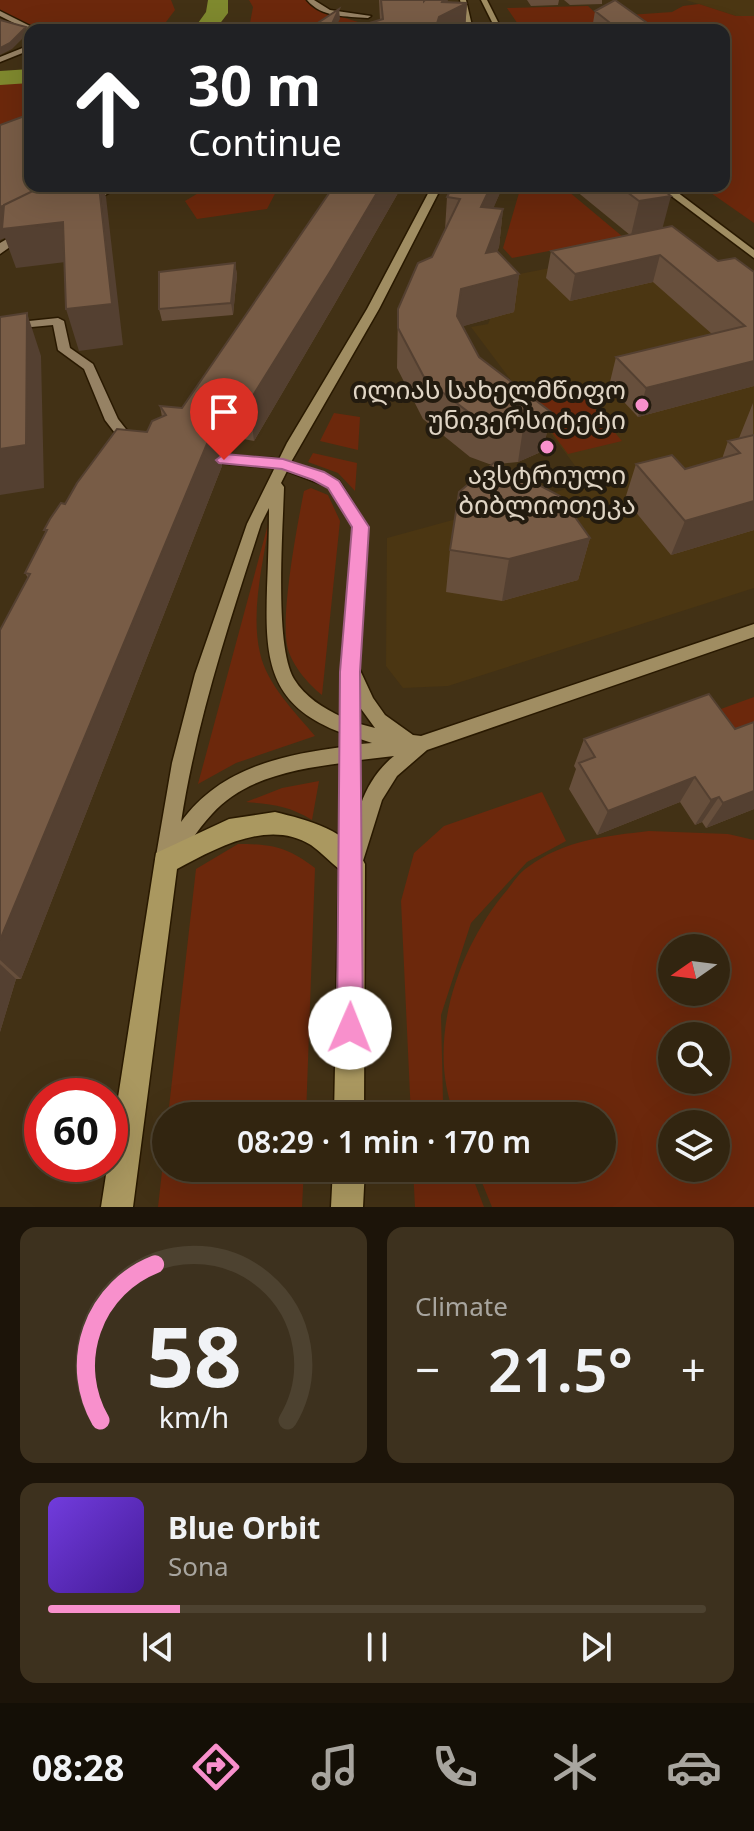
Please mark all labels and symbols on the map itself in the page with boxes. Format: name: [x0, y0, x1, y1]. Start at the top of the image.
place label: ილიას სახელმწიფო უნივერსიტეტი: [352, 371, 626, 437]
pin: [190, 378, 258, 460]
marker: ილიას სახელმწიფო უნივერსიტეტი: [633, 396, 651, 414]
marker: ავსტრიული ბიბლიოთეკა: [538, 438, 556, 456]
place label: ავსტრიული ბიბლიოთეკა: [458, 456, 636, 522]
north arrow: [658, 934, 730, 1006]
position arrow: [308, 986, 392, 1070]
speed limit sign: 60: [24, 1078, 128, 1182]

